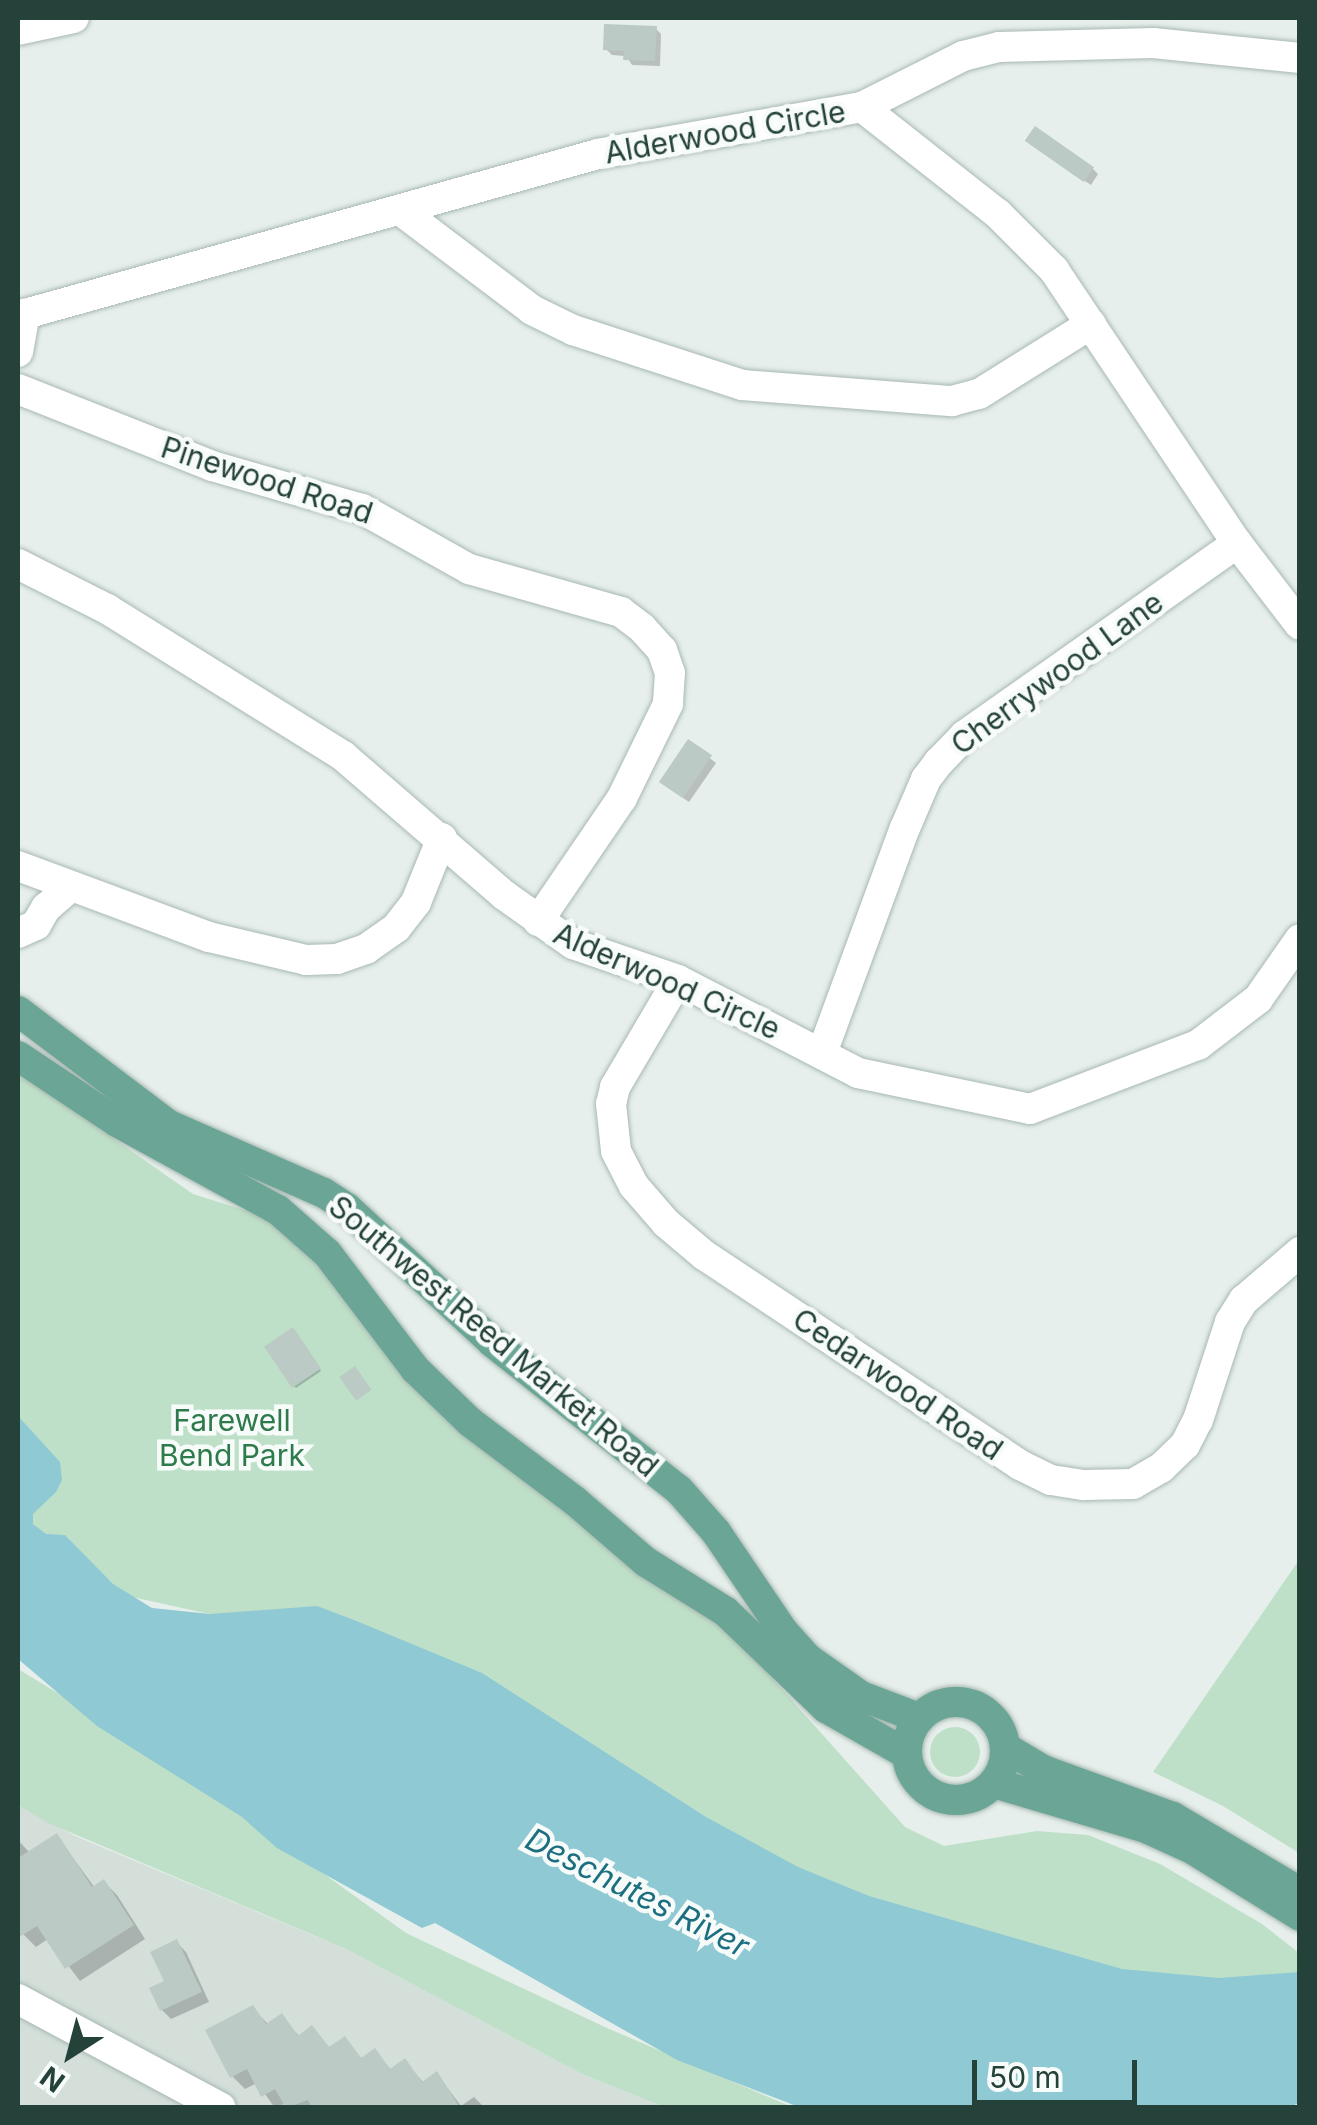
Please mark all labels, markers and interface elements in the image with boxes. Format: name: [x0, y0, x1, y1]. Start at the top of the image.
street label: Alderwood Circle: [602, 93, 848, 171]
street label: Pinewood Road: [157, 429, 377, 531]
street label: Cherrywood Lane: [944, 584, 1170, 762]
street label: Alderwood Circle: [548, 915, 786, 1047]
street label: Southwest Reed Market Road: [322, 1188, 666, 1484]
street label: Cedarwood Road: [786, 1300, 1010, 1468]
park label: Farewell Bend Park: [159, 1402, 305, 1472]
water label: Deschutes River: [519, 1820, 755, 1966]
north arrow: [20, 2005, 120, 2105]
scale bar: [977, 2040, 1142, 2102]
text: N: [34, 2059, 71, 2099]
text: 50 m: [989, 2059, 1061, 2095]

